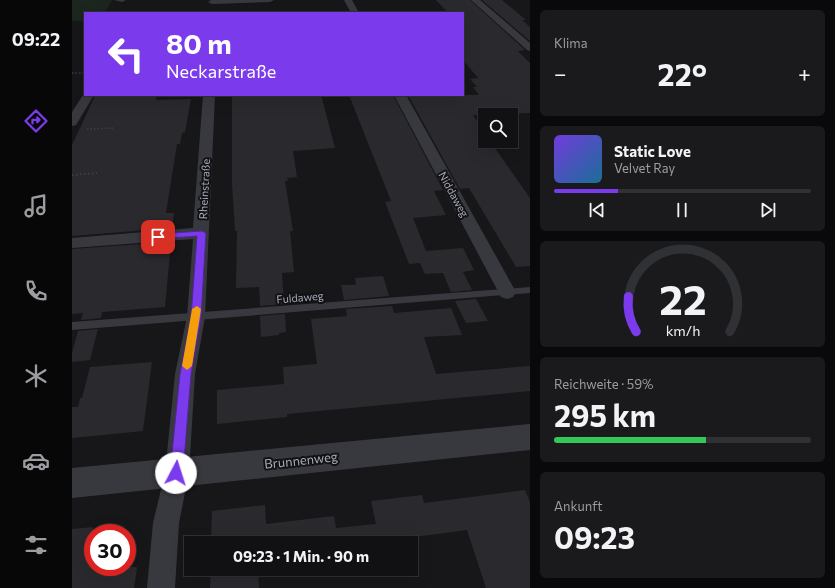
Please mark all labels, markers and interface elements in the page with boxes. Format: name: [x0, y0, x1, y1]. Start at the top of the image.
text: 80 m: [166, 26, 232, 60]
text: 09:22: [12, 28, 60, 50]
icon: left: [100, 28, 152, 80]
text: Klima: [554, 35, 588, 51]
text: 22°: [658, 55, 707, 92]
text: Neckarstraße: [166, 60, 276, 82]
text: −: [554, 60, 567, 87]
text: +: [798, 60, 811, 87]
icon: directions: [22, 107, 50, 135]
map controls: [478, 108, 518, 148]
button: search: [478, 108, 518, 148]
text: Static Love: [614, 142, 691, 160]
street label: Rheinstraße: [196, 158, 212, 220]
text: Velvet Ray: [614, 160, 675, 176]
street label: Niddaweg: [436, 169, 472, 219]
icon: music: [22, 192, 50, 220]
icon: previous: [586, 199, 608, 221]
icon: pause: [671, 199, 693, 221]
icon: next: [757, 199, 779, 221]
pin: [141, 220, 175, 254]
icon: arrive: [147, 226, 169, 248]
text: 22: [659, 273, 706, 324]
icon: phone: [22, 277, 50, 305]
street label: Fuldaweg: [276, 288, 324, 306]
text: km/h: [665, 321, 700, 339]
icon: climate: [22, 362, 50, 390]
text: Reichweite · 59%: [554, 376, 654, 392]
text: 295 km: [554, 396, 656, 433]
icon: car: [22, 447, 50, 475]
street label: Brunnenweg: [263, 448, 339, 472]
position arrow: [155, 452, 197, 494]
text: Ankunft: [554, 498, 603, 514]
text: 09:23: [554, 518, 635, 555]
speed limit sign: 30: [84, 524, 136, 576]
icon: filters: [22, 531, 50, 559]
text: 09:23 · 1 Min. · 90 m: [233, 547, 369, 565]

